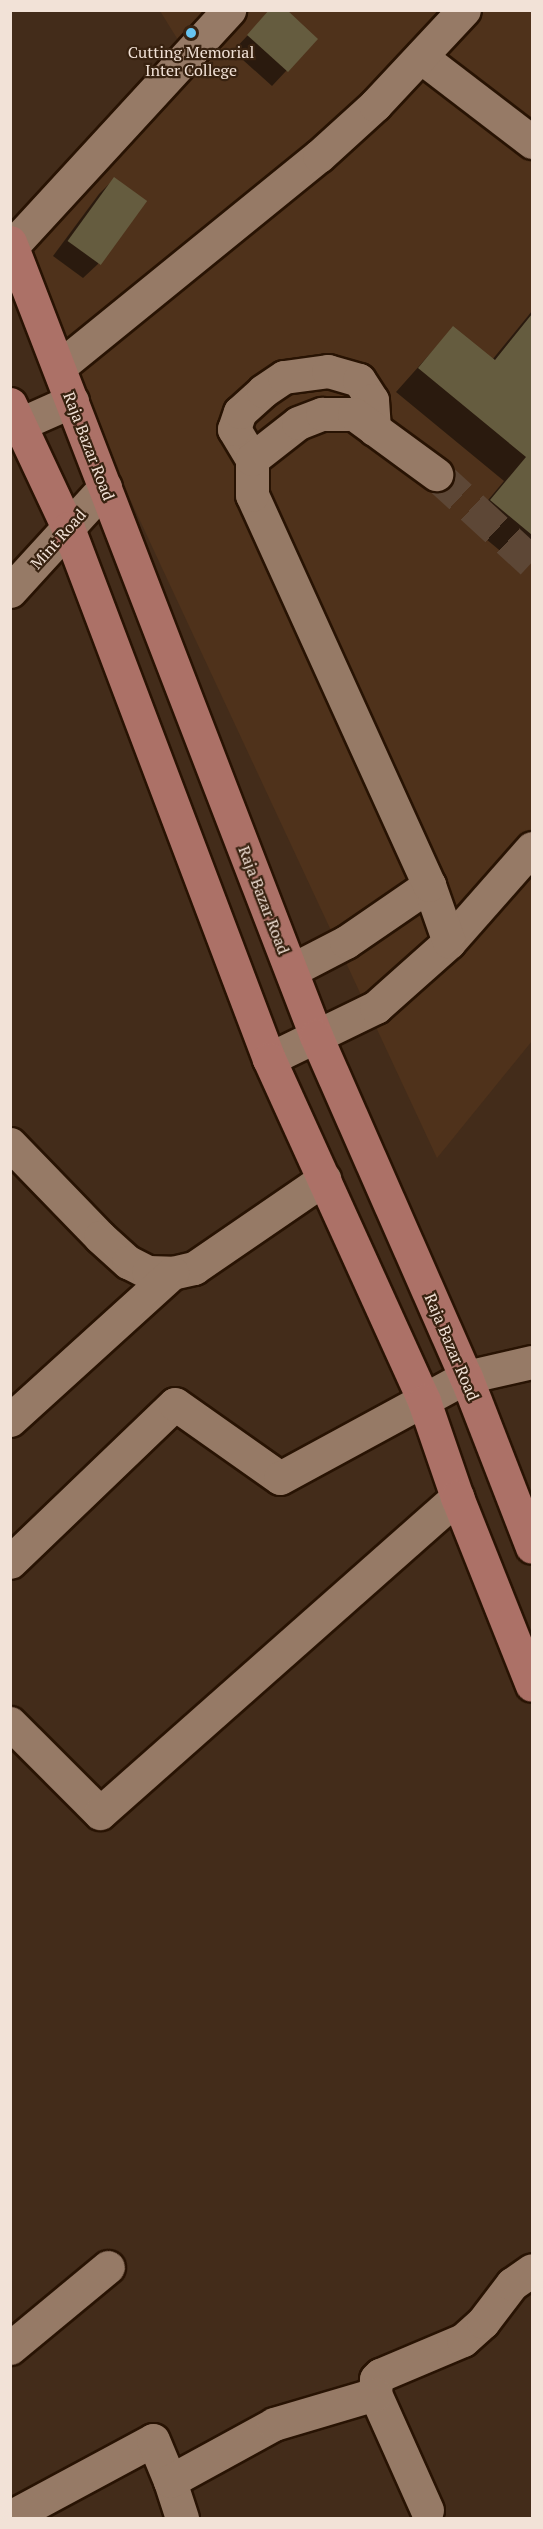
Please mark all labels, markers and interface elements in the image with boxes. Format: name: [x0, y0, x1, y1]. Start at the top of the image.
marker: Cutting Memorial Inter College: [184, 26, 198, 40]
place label: Cutting Memorial Inter College: [128, 42, 254, 80]
street label: Raja Bazar Road: [60, 389, 118, 503]
street label: Mint Road: [26, 505, 90, 573]
street label: Raja Bazar Road: [235, 843, 293, 957]
street label: Raja Bazar Road: [421, 1291, 483, 1403]

